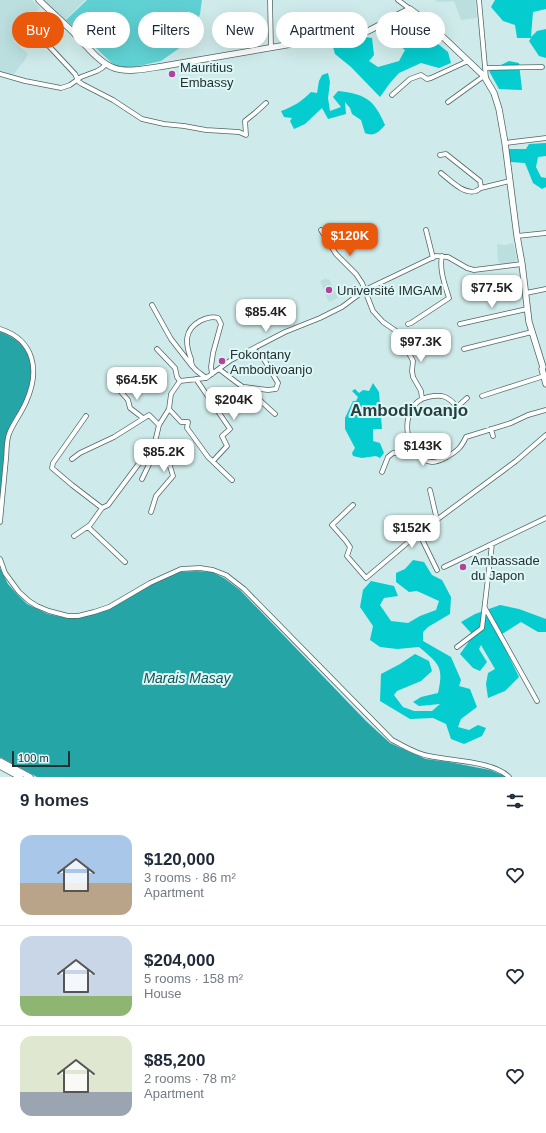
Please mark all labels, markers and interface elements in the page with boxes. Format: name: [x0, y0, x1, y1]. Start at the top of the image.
chip: Buy: [12, 12, 64, 48]
chip: Rent: [72, 12, 130, 48]
chip: Filters: [138, 12, 204, 48]
chip: New: [212, 12, 268, 48]
chip: Apartment: [276, 12, 368, 48]
chip: House: [376, 12, 445, 48]
place label: Mauritius Embassy: [180, 60, 234, 90]
marker: Mauritius Embassy: [167, 69, 177, 79]
pin: $120K: [322, 223, 378, 257]
text: $120K: [331, 228, 369, 243]
pin: $77.5K: [459, 275, 525, 309]
text: $77.5K: [471, 280, 513, 295]
place label: Université IMGAM: [337, 283, 442, 298]
marker: Université IMGAM: [324, 285, 334, 295]
pin: $85.4K: [233, 299, 299, 333]
text: $85.4K: [245, 304, 287, 319]
pin: $97.3K: [388, 329, 454, 363]
text: $97.3K: [400, 334, 442, 349]
place label: Fokontany Ambodivoanjo: [230, 347, 312, 377]
marker: Fokontany Ambodivoanjo: [217, 356, 227, 366]
pin: $64.5K: [104, 367, 170, 401]
text: $64.5K: [116, 372, 158, 387]
pin: $204K: [206, 387, 262, 421]
text: $204K: [215, 392, 253, 407]
district label: Ambodivoanjo: [350, 401, 468, 420]
pin: $143K: [395, 433, 451, 467]
text: $143K: [404, 438, 442, 453]
pin: $85.2K: [131, 439, 197, 473]
text: $85.2K: [143, 444, 185, 459]
pin: $152K: [384, 515, 440, 549]
text: $152K: [393, 520, 431, 535]
place label: Ambassade du Japon: [471, 553, 540, 583]
marker: Ambassade du Japon: [458, 562, 468, 572]
water label: Marais Masay: [143, 670, 232, 686]
scale bar: [12, 749, 70, 768]
text: 100 m: [18, 752, 49, 764]
icon: filters: [504, 790, 526, 812]
text: 9 homes: [20, 791, 89, 810]
text: $120,000: [144, 850, 215, 869]
icon: home: [52, 851, 100, 899]
icon: heart: [504, 864, 526, 886]
text: 3 rooms · 86 m²: [144, 870, 236, 885]
text: Apartment: [144, 885, 204, 900]
text: $204,000: [144, 951, 215, 970]
icon: home: [52, 952, 100, 1000]
icon: heart: [504, 965, 526, 987]
text: 5 rooms · 158 m²: [144, 971, 243, 986]
text: House: [144, 986, 182, 1001]
text: $85,200: [144, 1051, 205, 1070]
icon: home: [52, 1052, 100, 1100]
icon: heart: [504, 1065, 526, 1087]
text: 2 rooms · 78 m²: [144, 1071, 236, 1086]
text: Apartment: [144, 1086, 204, 1101]

